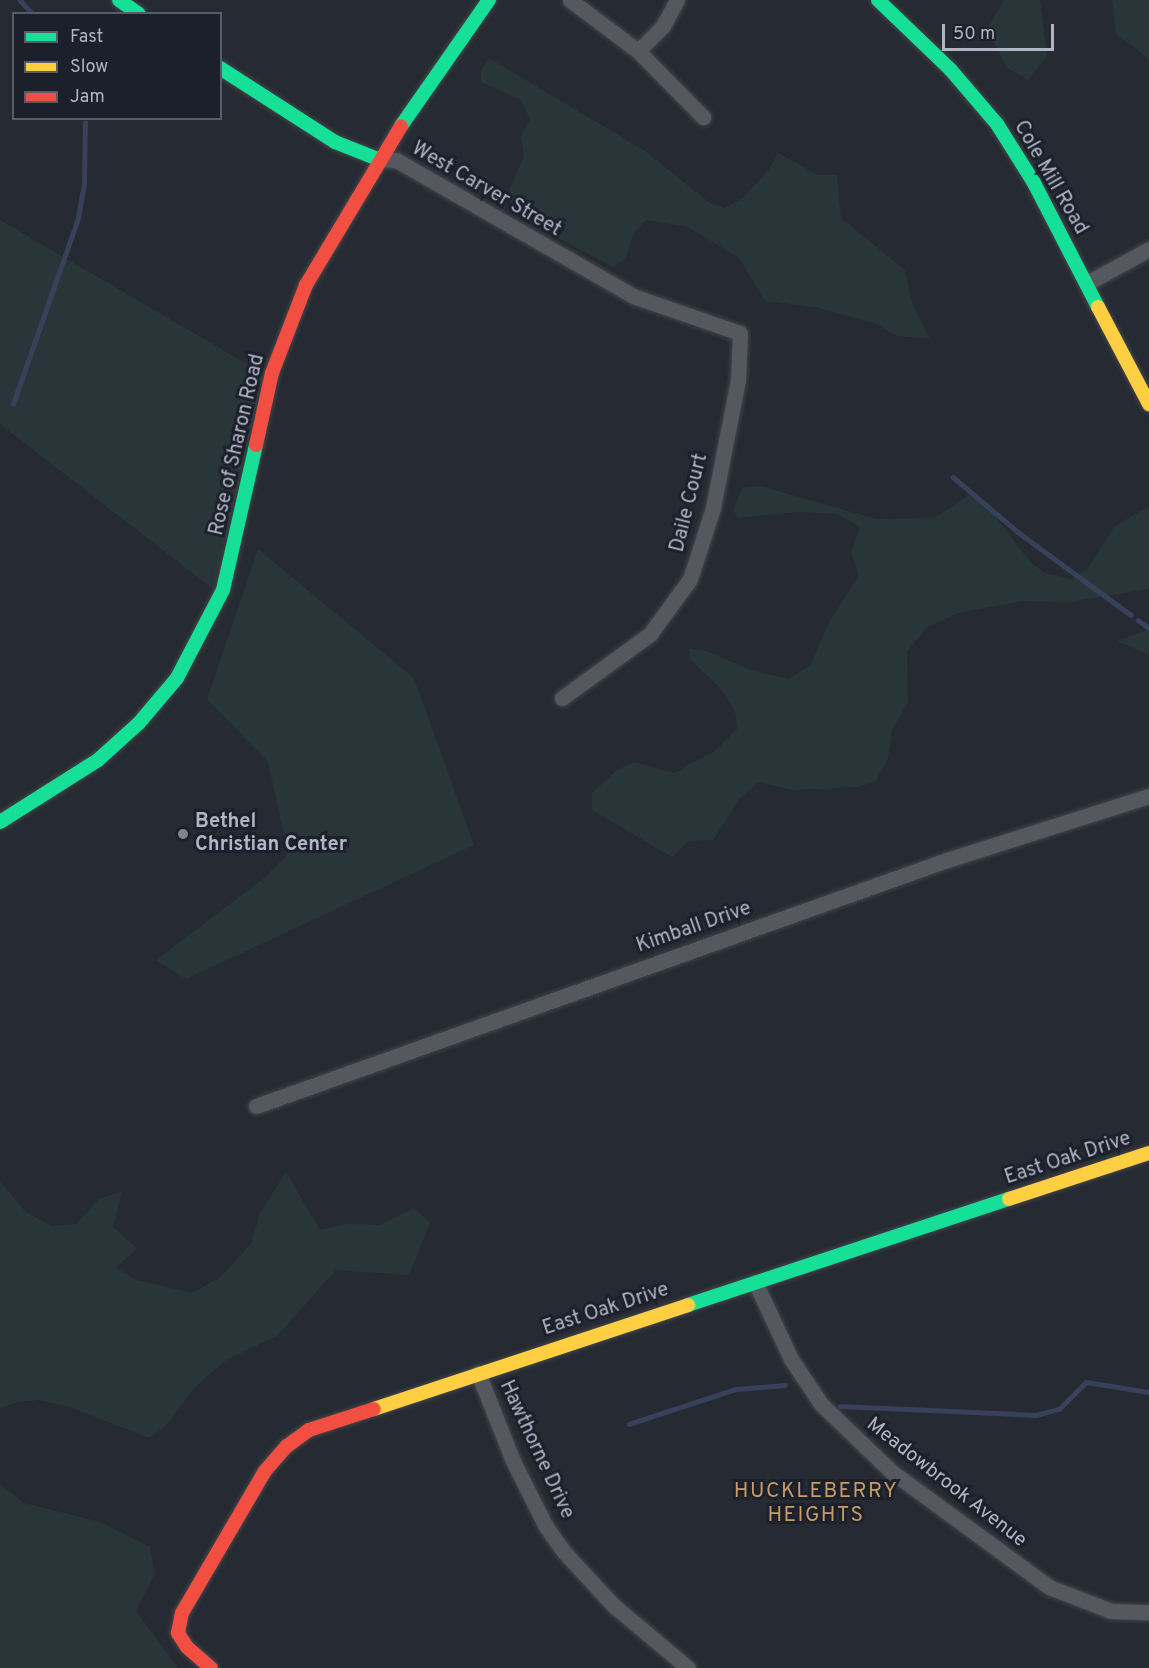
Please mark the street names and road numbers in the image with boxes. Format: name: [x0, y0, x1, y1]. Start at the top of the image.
street label: Cole Mill Road: [1008, 117, 1092, 239]
street label: West Carver Street: [407, 137, 565, 243]
street label: Rose of Sharon Road: [205, 352, 271, 538]
street label: Daile Court: [666, 451, 714, 555]
street label: Kimball Drive: [633, 897, 755, 959]
street label: East Oak Drive: [1002, 1127, 1134, 1191]
street label: East Oak Drive: [540, 1278, 672, 1342]
street label: Hawthorne Drive: [493, 1377, 579, 1523]
street label: Meadowbrook Avenue: [861, 1413, 1031, 1553]

